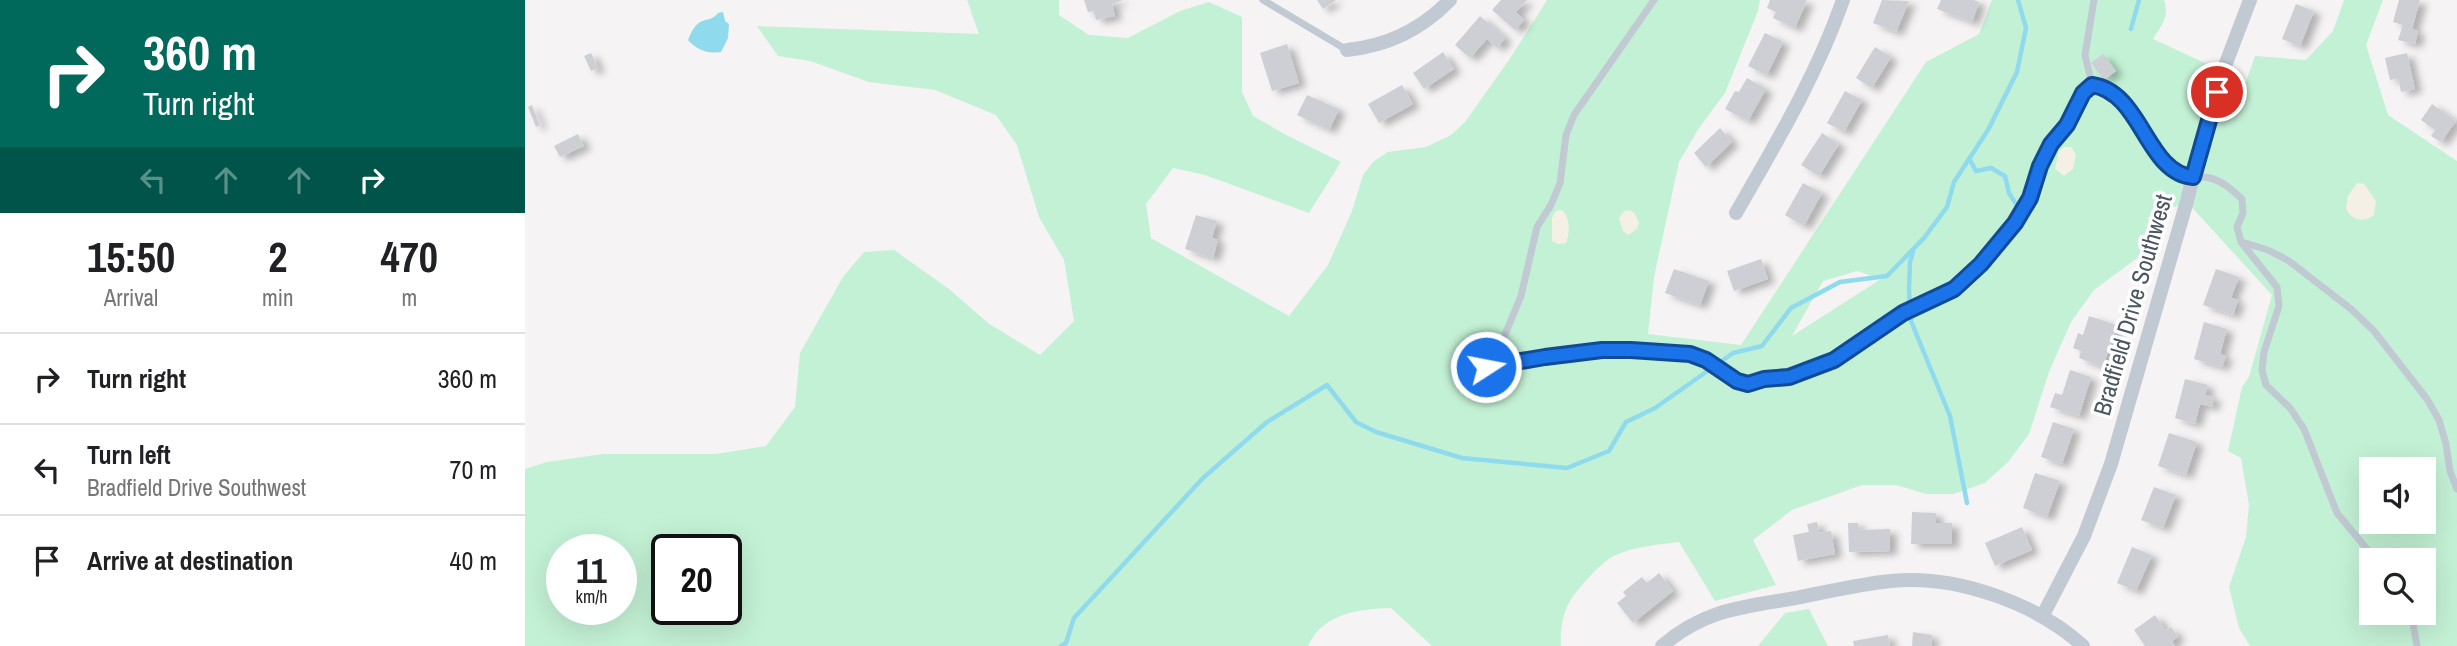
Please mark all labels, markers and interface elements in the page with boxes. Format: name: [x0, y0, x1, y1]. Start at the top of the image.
text: 360 m: [143, 19, 257, 85]
icon: right: [28, 28, 119, 119]
pin: [2187, 62, 2247, 122]
icon: arrive: [2198, 73, 2236, 111]
text: Turn right: [143, 82, 255, 125]
icon: left: [134, 161, 172, 199]
icon: ahead: [207, 161, 245, 199]
icon: ahead: [280, 161, 318, 199]
icon: right: [353, 161, 391, 199]
street label: Bradfield Drive Southwest: [2085, 190, 2179, 419]
text: 15:50: [87, 229, 175, 285]
text: 2: [268, 229, 287, 285]
text: 470: [381, 229, 438, 285]
text: Arrival: [104, 282, 158, 313]
text: min: [262, 282, 294, 313]
text: m: [401, 282, 417, 313]
position arrow: [1449, 330, 1523, 404]
icon: right: [28, 360, 66, 398]
text: Turn right: [87, 361, 186, 396]
text: 360 m: [438, 361, 497, 396]
text: Turn left: [87, 437, 171, 472]
icon: left: [28, 451, 66, 489]
text: 70 m: [450, 452, 497, 487]
map controls: [2359, 457, 2436, 625]
button: sound: [2359, 457, 2436, 534]
text: Bradfield Drive Southwest: [87, 472, 306, 503]
speed limit sign: 20: [651, 534, 742, 625]
icon: arrive: [28, 542, 66, 580]
text: Arrive at destination: [87, 543, 293, 578]
text: 40 m: [450, 543, 497, 578]
text: 11: [576, 547, 607, 594]
button: search: [2359, 548, 2436, 625]
text: km/h: [576, 584, 608, 609]

